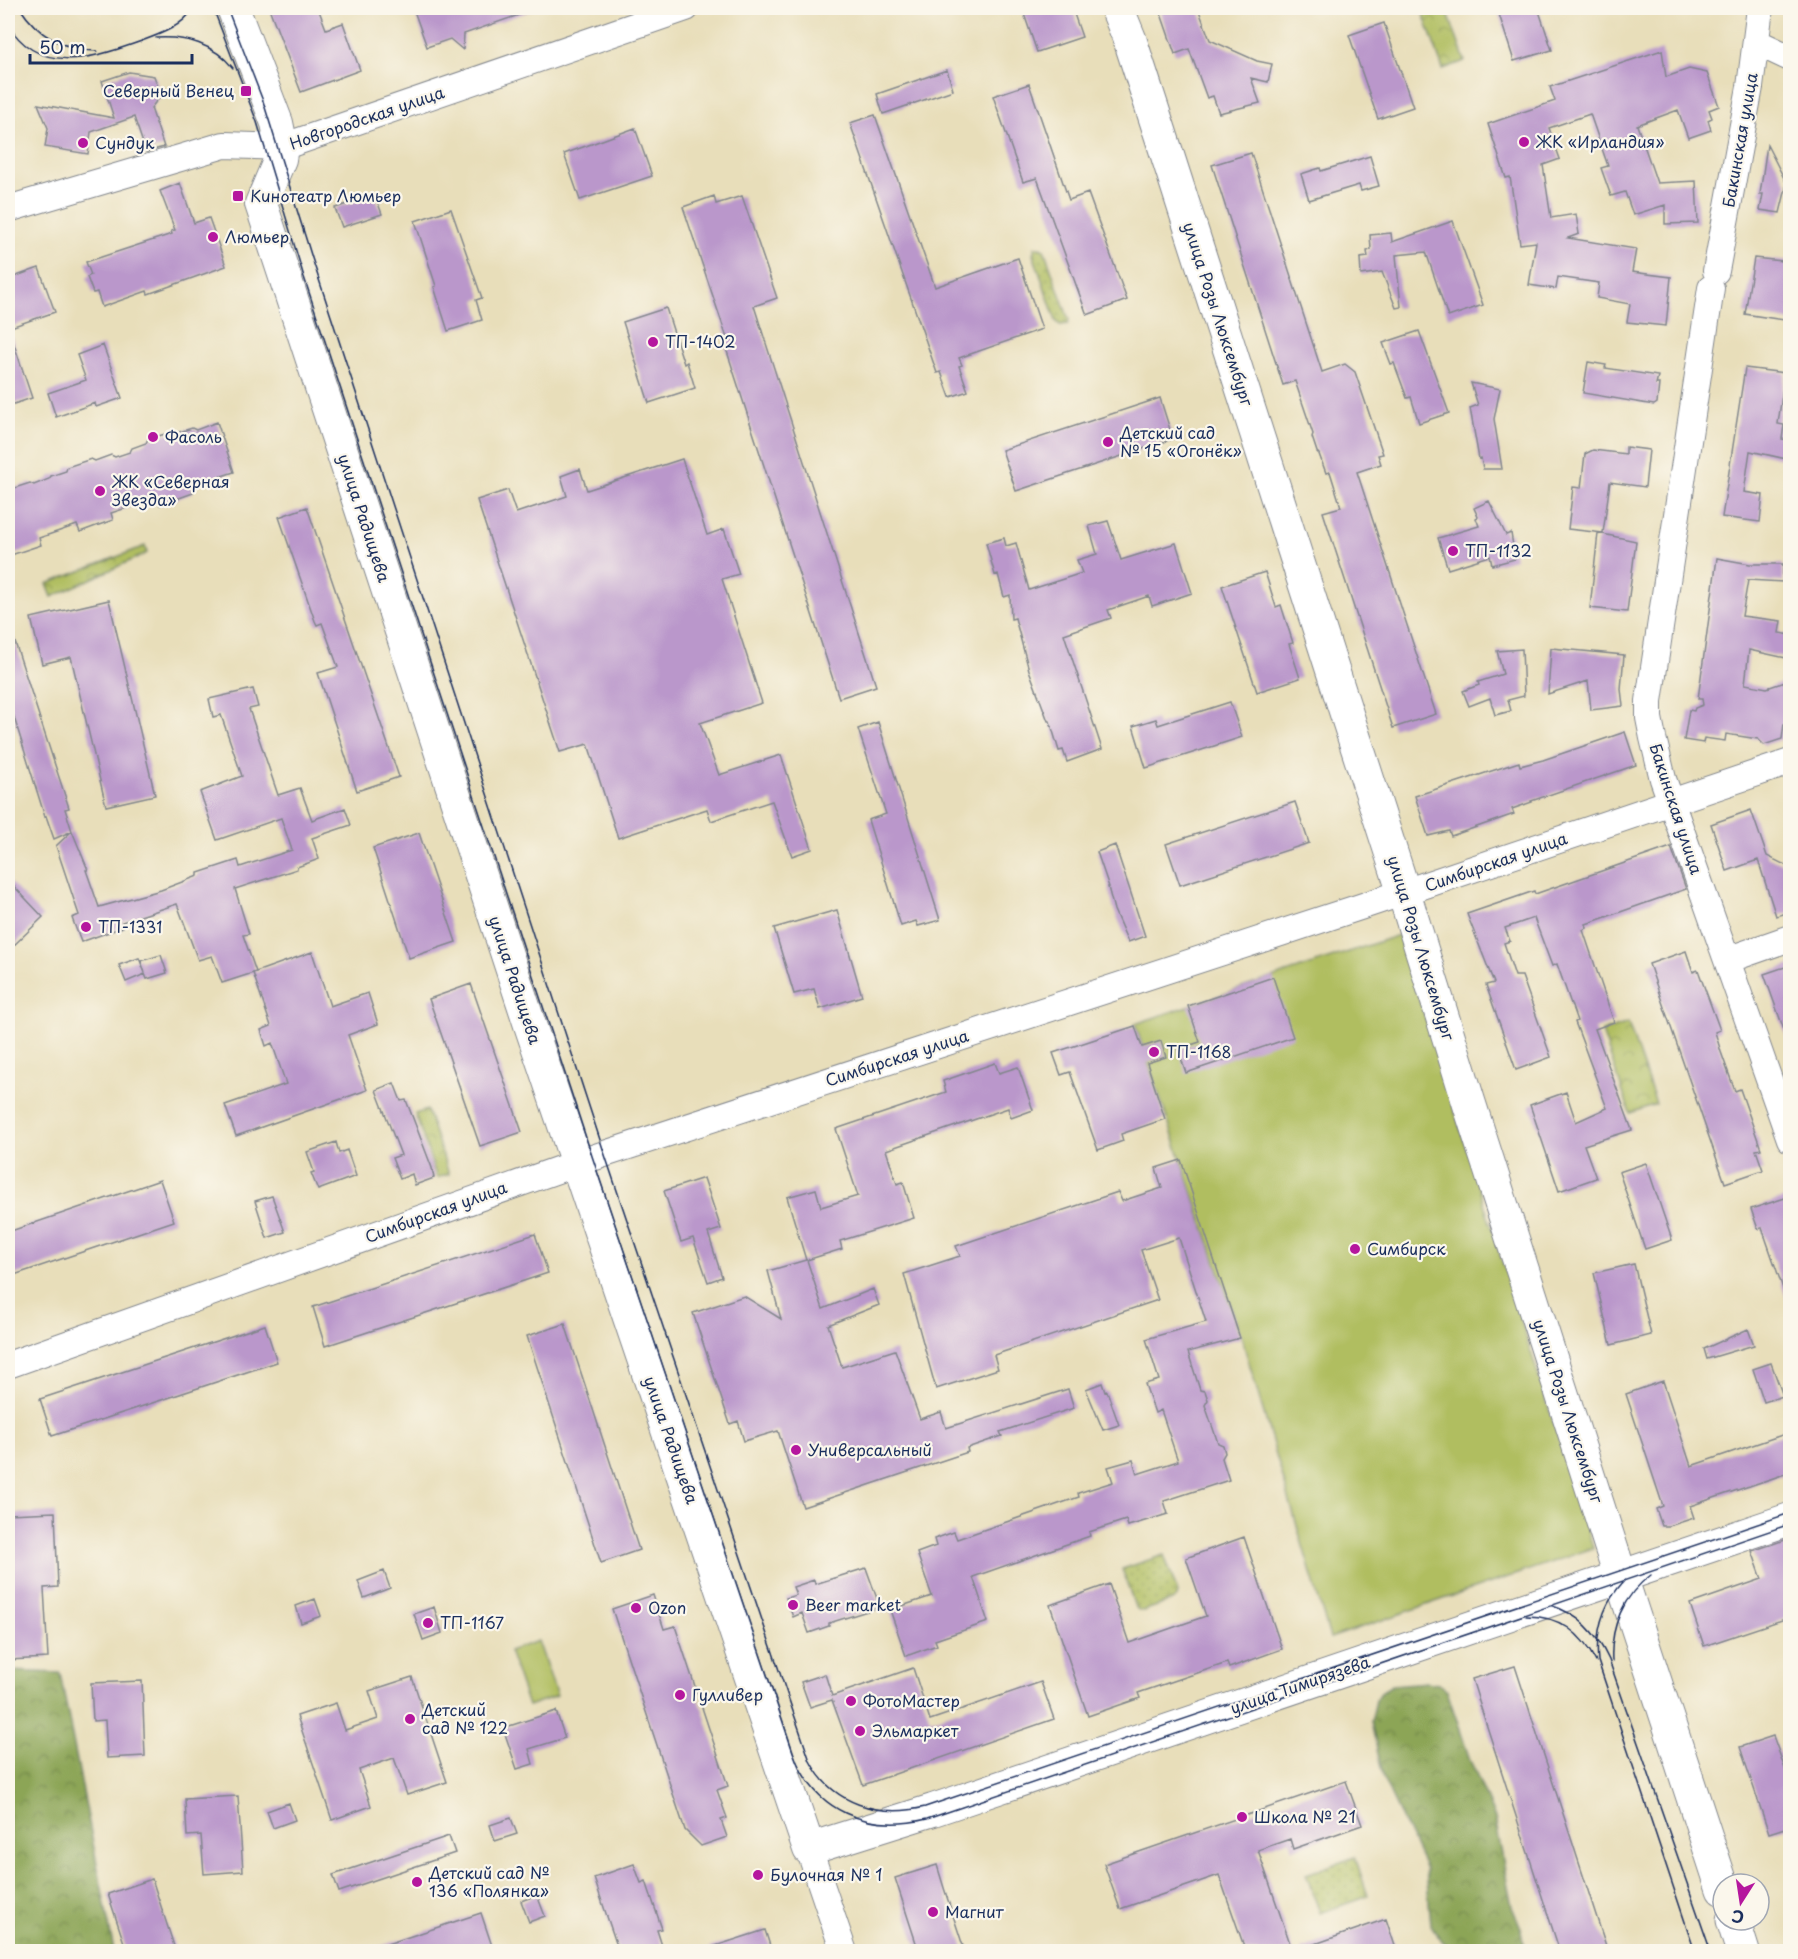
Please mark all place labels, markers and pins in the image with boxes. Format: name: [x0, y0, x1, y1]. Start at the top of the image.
place label: Северный Венец: [103, 78, 234, 102]
marker: Северный Венец: [239, 84, 253, 98]
place label: ЖК «Ирландия»: [1535, 129, 1664, 153]
place label: Сундук: [95, 130, 155, 154]
marker: ЖК «Ирландия»: [1517, 135, 1531, 149]
marker: Сундук: [76, 136, 90, 150]
place label: Кинотеатр Люмьер: [250, 183, 401, 207]
marker: Кинотеатр Люмьер: [231, 189, 245, 203]
place label: Люмьер: [225, 224, 289, 248]
marker: Люмьер: [206, 230, 220, 244]
place label: ТП-1402: [665, 329, 736, 353]
marker: ТП-1402: [646, 335, 660, 349]
place label: Детский сад № 15 «Огонёк»: [1119, 420, 1242, 462]
place label: Фасоль: [165, 424, 222, 448]
marker: Фасоль: [146, 430, 160, 444]
marker: Детский сад № 15 «Огонёк»: [1101, 435, 1115, 449]
place label: ЖК «Северная Звезда»: [111, 469, 230, 511]
marker: ЖК «Северная Звезда»: [93, 484, 107, 498]
place label: ТП-1132: [1465, 538, 1532, 562]
marker: ТП-1132: [1446, 544, 1460, 558]
place label: ТП-1331: [98, 914, 162, 938]
marker: ТП-1331: [79, 920, 93, 934]
place label: ТП-1168: [1166, 1039, 1231, 1063]
marker: ТП-1168: [1147, 1045, 1161, 1059]
place label: Симбирск: [1367, 1236, 1446, 1260]
marker: Симбирск: [1348, 1242, 1362, 1256]
place label: Универсальный: [808, 1437, 932, 1461]
marker: Универсальный: [789, 1443, 803, 1457]
place label: Beer market: [805, 1592, 901, 1616]
place label: Ozon: [648, 1595, 686, 1619]
marker: Beer market: [786, 1598, 800, 1612]
marker: Ozon: [629, 1601, 643, 1615]
place label: ТП-1167: [440, 1610, 504, 1634]
marker: ТП-1167: [421, 1616, 435, 1630]
place label: Гулливер: [692, 1682, 763, 1706]
marker: Гулливер: [673, 1688, 687, 1702]
place label: ФотоМастер: [863, 1688, 960, 1712]
marker: ФотоМастер: [844, 1694, 858, 1708]
place label: Детский сад № 122: [421, 1697, 508, 1739]
marker: Детский сад № 122: [403, 1712, 417, 1726]
place label: Эльмаркет: [872, 1718, 959, 1742]
marker: Эльмаркет: [853, 1724, 867, 1738]
place label: Школа № 21: [1254, 1804, 1356, 1828]
marker: Школа № 21: [1235, 1810, 1249, 1824]
place label: Детский сад № 136 «Полянка»: [428, 1860, 550, 1902]
place label: Булочная № 1: [770, 1862, 882, 1886]
marker: Булочная № 1: [751, 1868, 765, 1882]
marker: Детский сад № 136 «Полянка»: [410, 1875, 424, 1889]
place label: Магнит: [945, 1899, 1005, 1923]
marker: Магнит: [926, 1905, 940, 1919]

